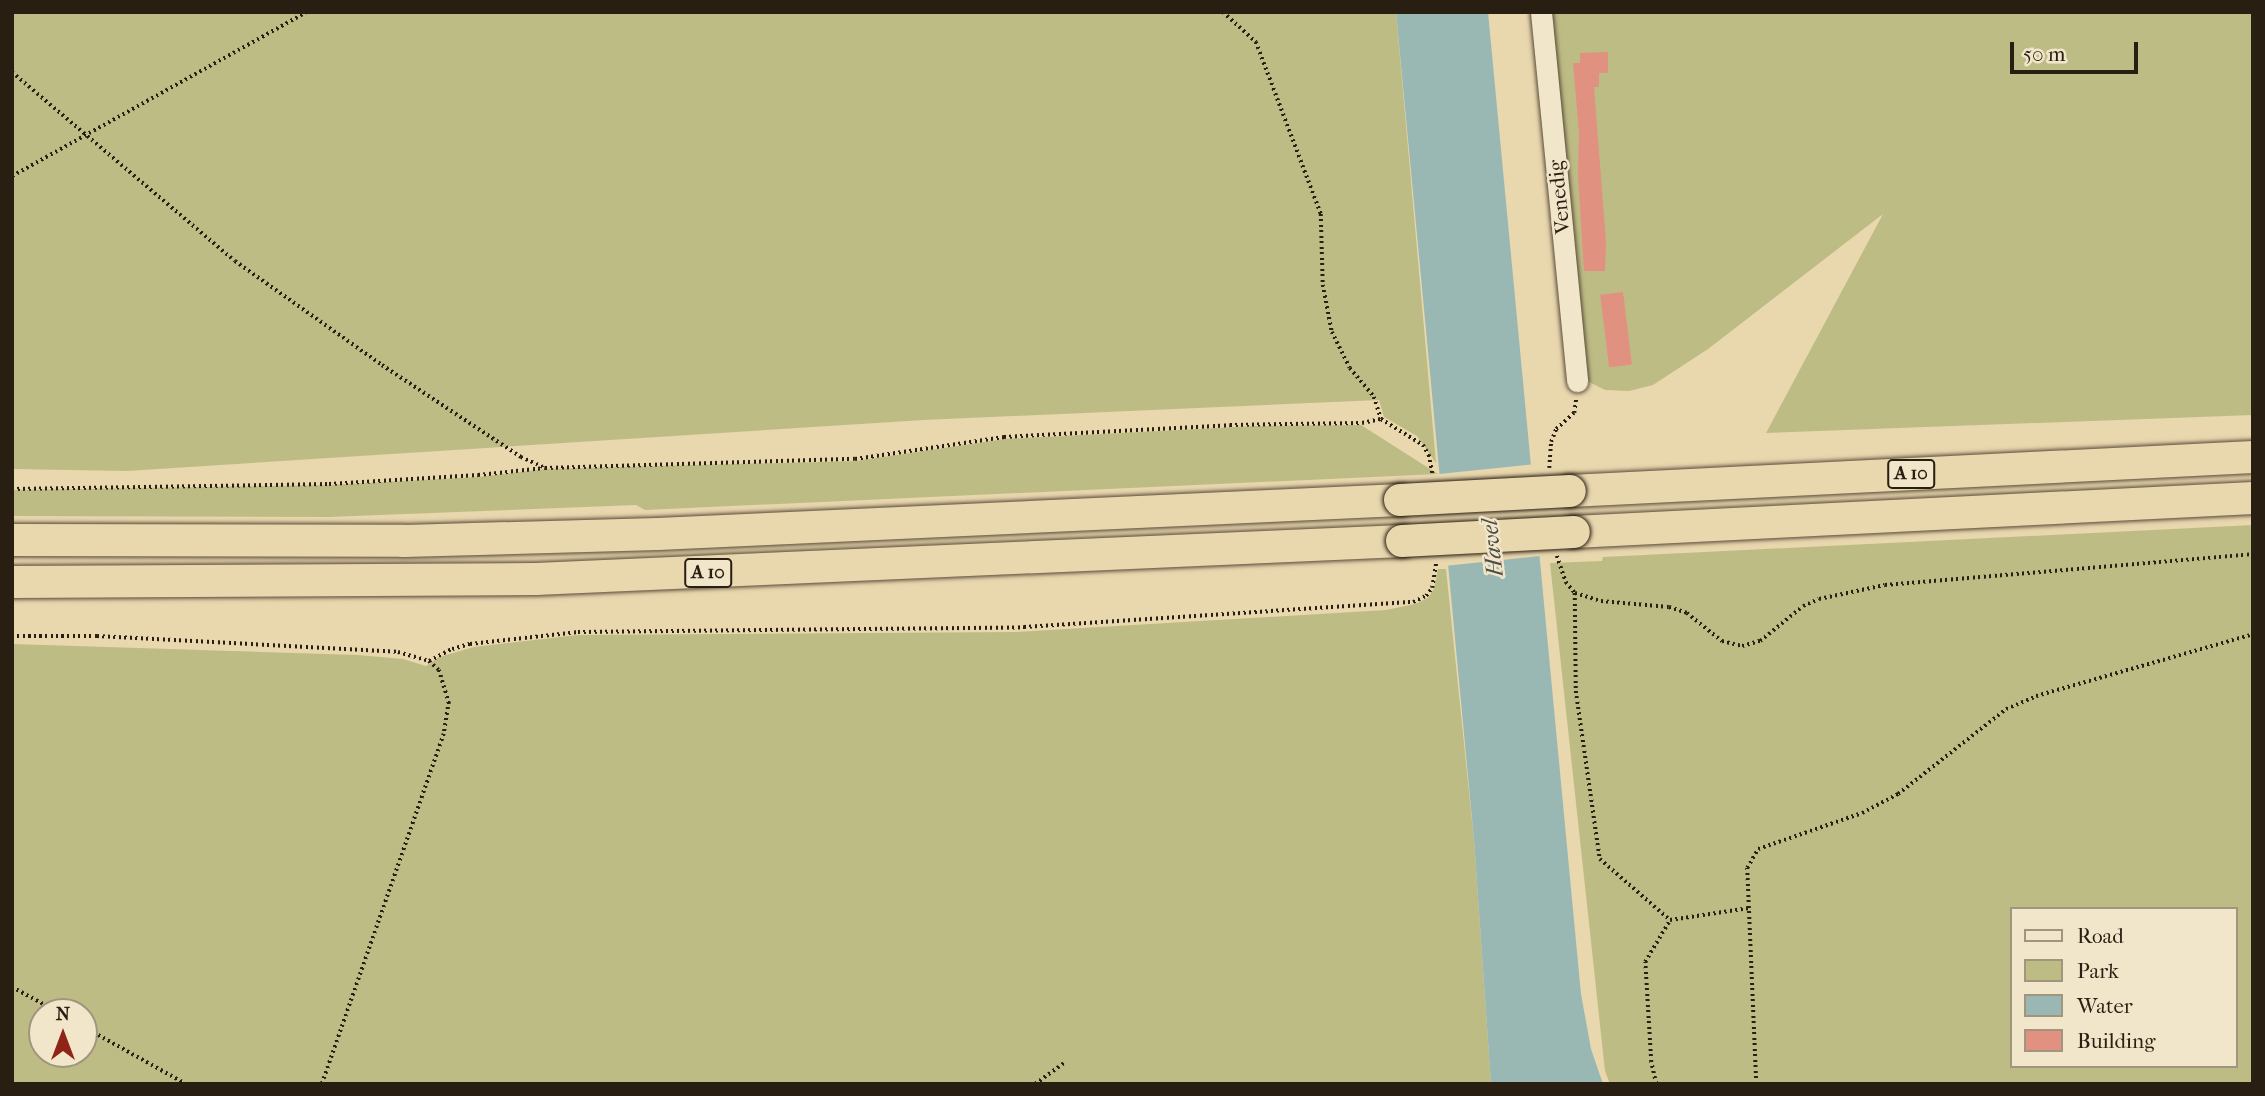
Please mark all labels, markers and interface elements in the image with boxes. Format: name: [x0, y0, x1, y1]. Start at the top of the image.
scale bar: [2013, 28, 2141, 72]
text: 50 m: [2023, 42, 2066, 66]
street label: Venedig: [1543, 159, 1575, 235]
road number: A 10: [1886, 458, 1936, 489]
water label: Havel: [1476, 518, 1510, 578]
road number: A 10: [684, 558, 732, 588]
legend: [2010, 907, 2237, 1068]
text: Road: [2077, 924, 2124, 948]
text: Park: [2077, 959, 2119, 983]
text: Water: [2077, 994, 2133, 1018]
north arrow: [28, 998, 98, 1068]
text: N: [56, 1003, 70, 1025]
text: Building: [2077, 1029, 2155, 1053]

